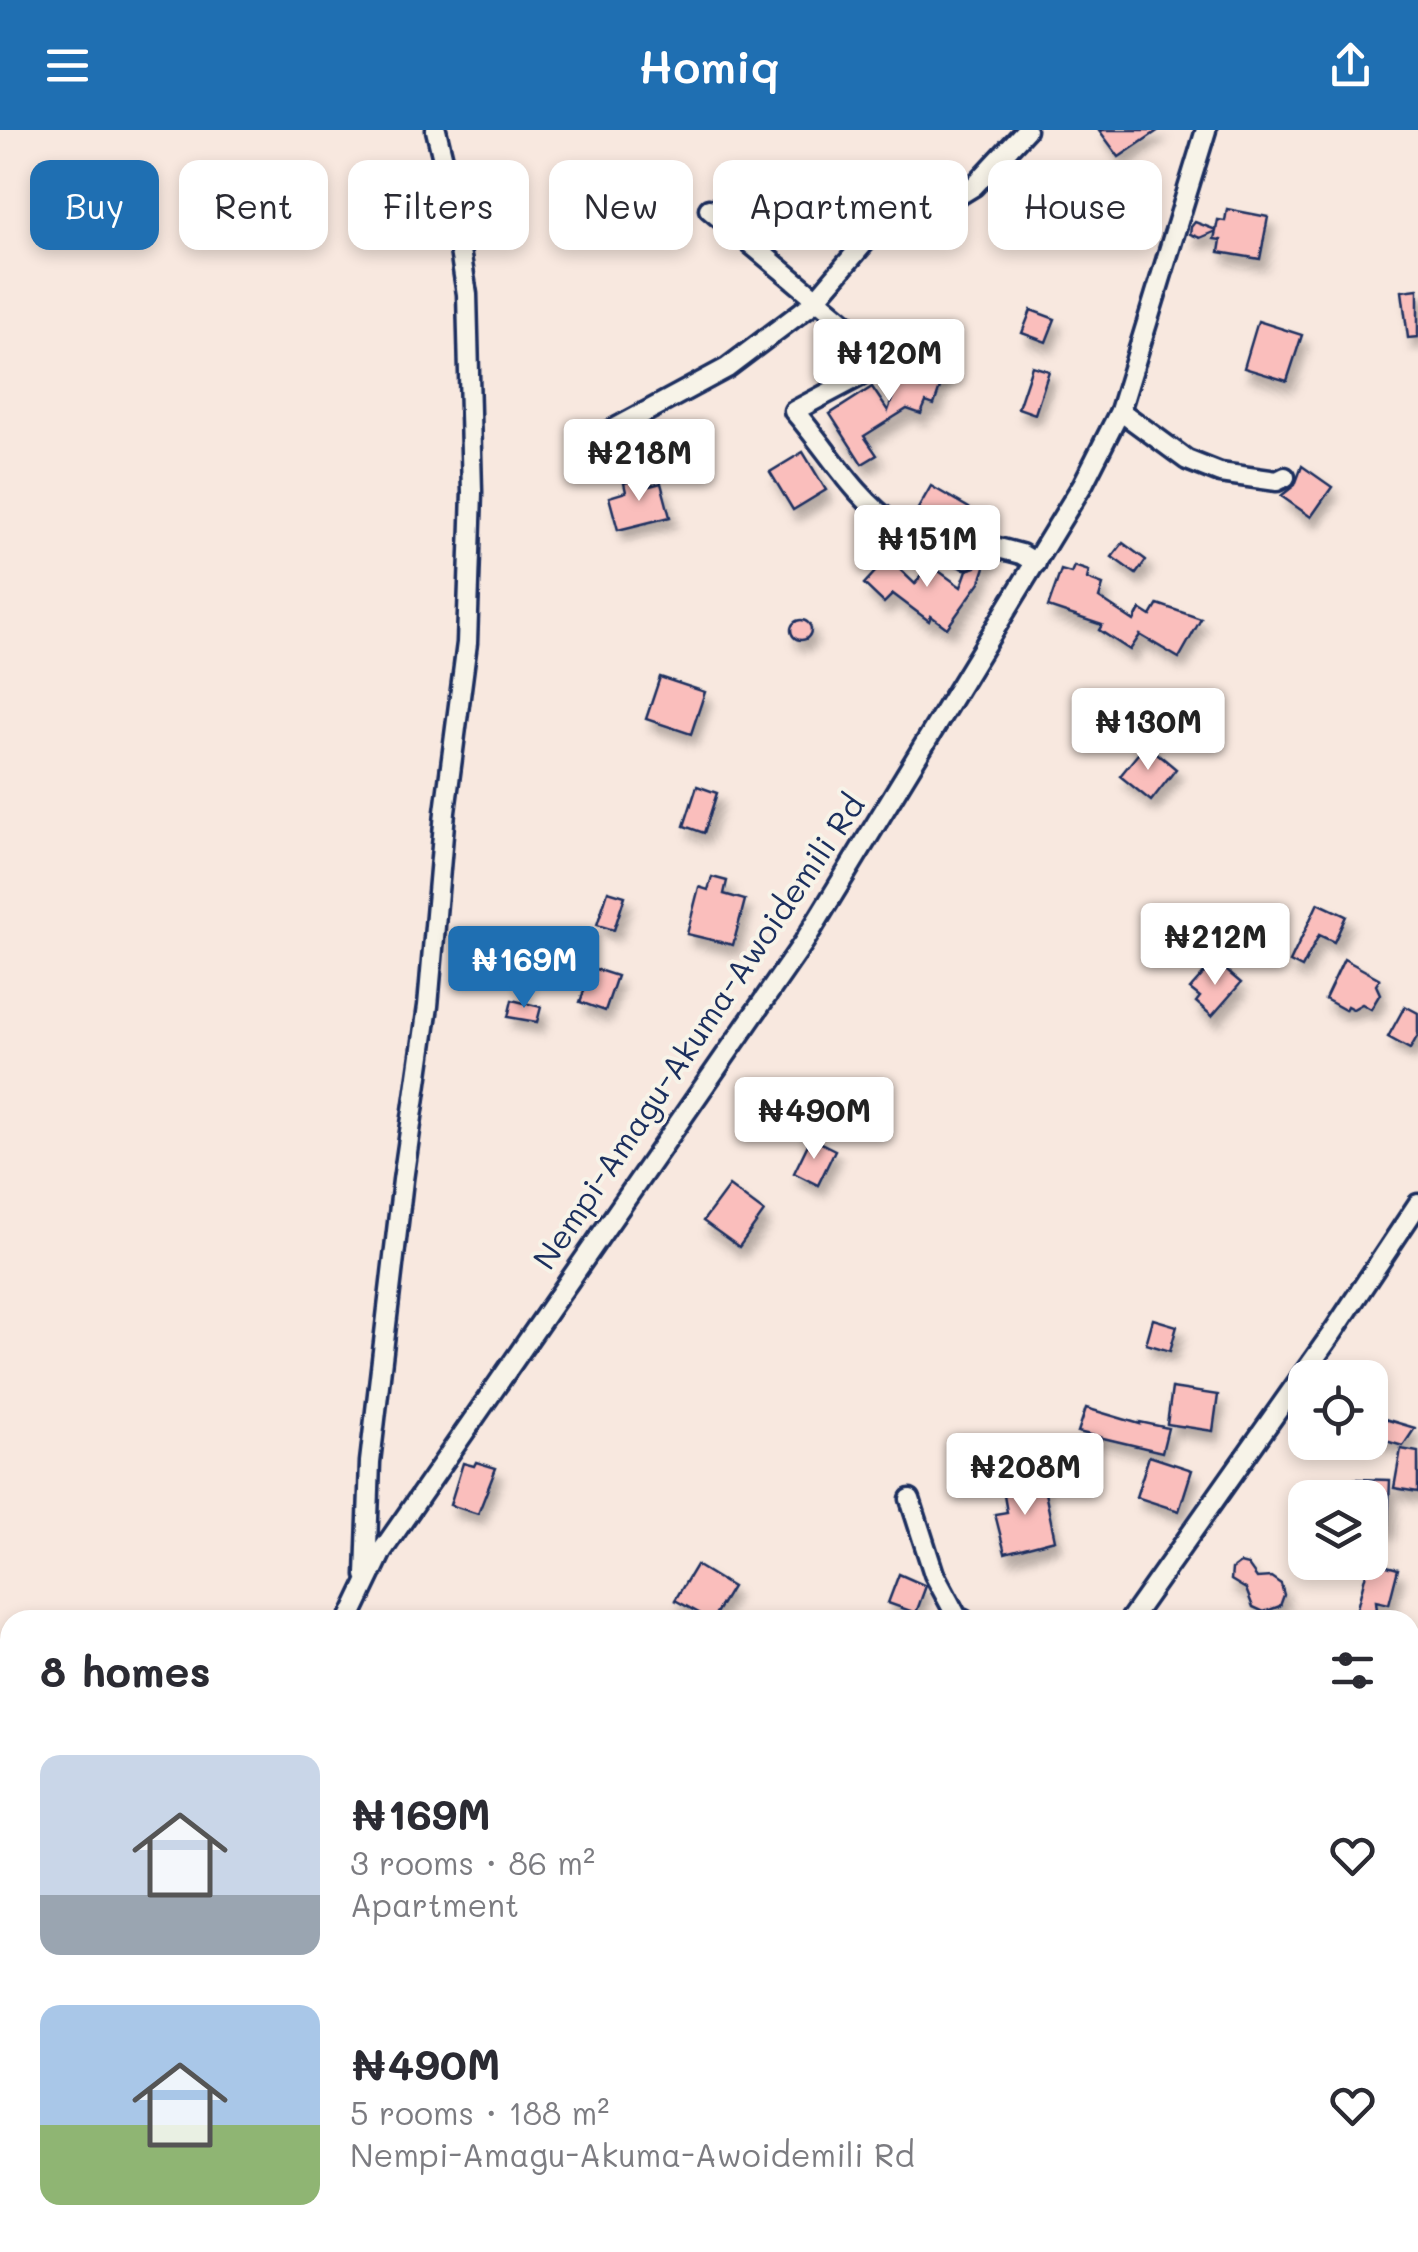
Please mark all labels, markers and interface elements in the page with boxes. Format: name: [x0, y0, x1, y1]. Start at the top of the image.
text: Homiq: [638, 36, 780, 94]
icon: menu: [40, 38, 95, 93]
icon: share: [1323, 38, 1378, 93]
chip: Buy: [30, 160, 159, 250]
chip: Rent: [179, 160, 328, 250]
chip: Filters: [348, 160, 529, 250]
chip: New: [549, 160, 693, 250]
chip: Apartment: [713, 160, 968, 250]
chip: House: [988, 160, 1162, 250]
pin: ₦120M: [819, 319, 959, 404]
text: ₦120M: [835, 330, 943, 372]
pin: ₦218M: [569, 419, 709, 504]
text: ₦218M: [586, 430, 692, 472]
pin: ₦151M: [857, 505, 997, 590]
text: ₦151M: [876, 516, 978, 558]
pin: ₦130M: [1078, 688, 1218, 773]
text: ₦130M: [1094, 699, 1202, 741]
street label: Nempi-Amagu-Akuma-Awoidemili Rd: [522, 785, 873, 1277]
pin: ₦212M: [1145, 903, 1285, 988]
text: ₦212M: [1163, 914, 1267, 956]
pin: ₦169M: [454, 926, 594, 1011]
text: ₦169M: [470, 937, 578, 979]
pin: ₦490M: [744, 1077, 884, 1162]
text: ₦490M: [757, 1088, 871, 1130]
map controls: [1288, 1360, 1388, 1580]
button: locate: [1288, 1360, 1388, 1460]
pin: ₦208M: [955, 1433, 1095, 1518]
text: ₦208M: [969, 1444, 1082, 1486]
button: layers: [1288, 1480, 1388, 1580]
text: 8 homes: [40, 1643, 211, 1698]
icon: filters: [1325, 1643, 1380, 1698]
text: ₦169M: [350, 1786, 491, 1841]
icon: home: [120, 1795, 240, 1915]
icon: heart: [1325, 1828, 1380, 1883]
text: 3 rooms · 86 m²: [350, 1841, 595, 1883]
text: Apartment: [350, 1883, 519, 1925]
text: ₦490M: [350, 2036, 501, 2091]
icon: home: [120, 2045, 240, 2165]
icon: heart: [1325, 2078, 1380, 2133]
text: 5 rooms · 188 m²: [350, 2091, 609, 2133]
text: Nempi-Amagu-Akuma-Awoidemili Rd: [350, 2133, 915, 2175]

